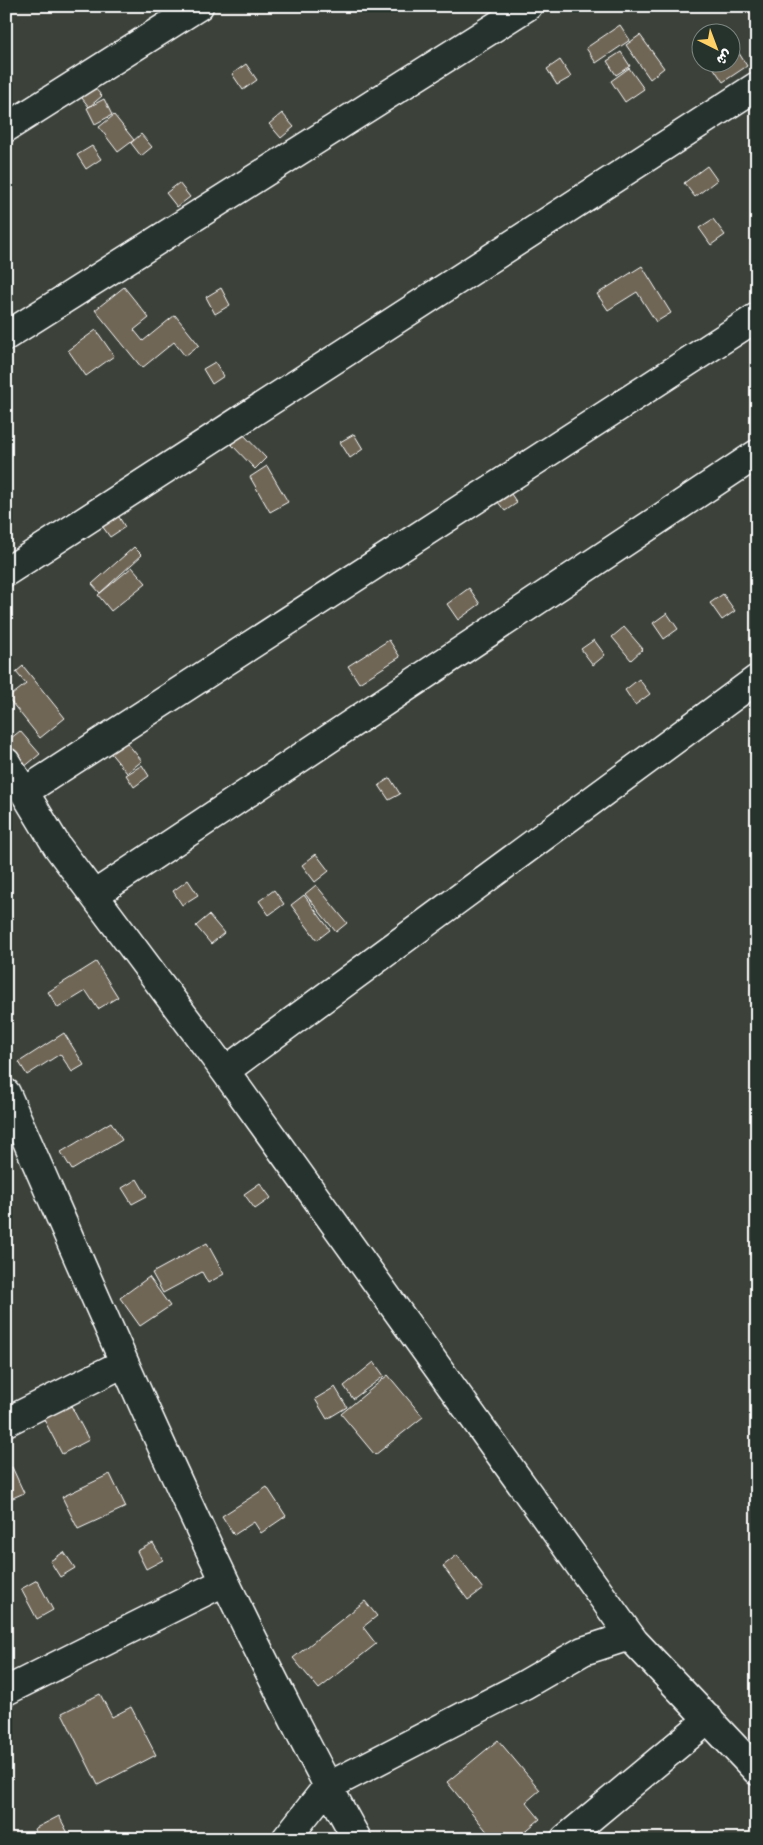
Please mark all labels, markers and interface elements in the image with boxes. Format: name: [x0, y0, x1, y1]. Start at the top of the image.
north arrow: [690, 22, 740, 72]
text: ش: [713, 46, 736, 69]

